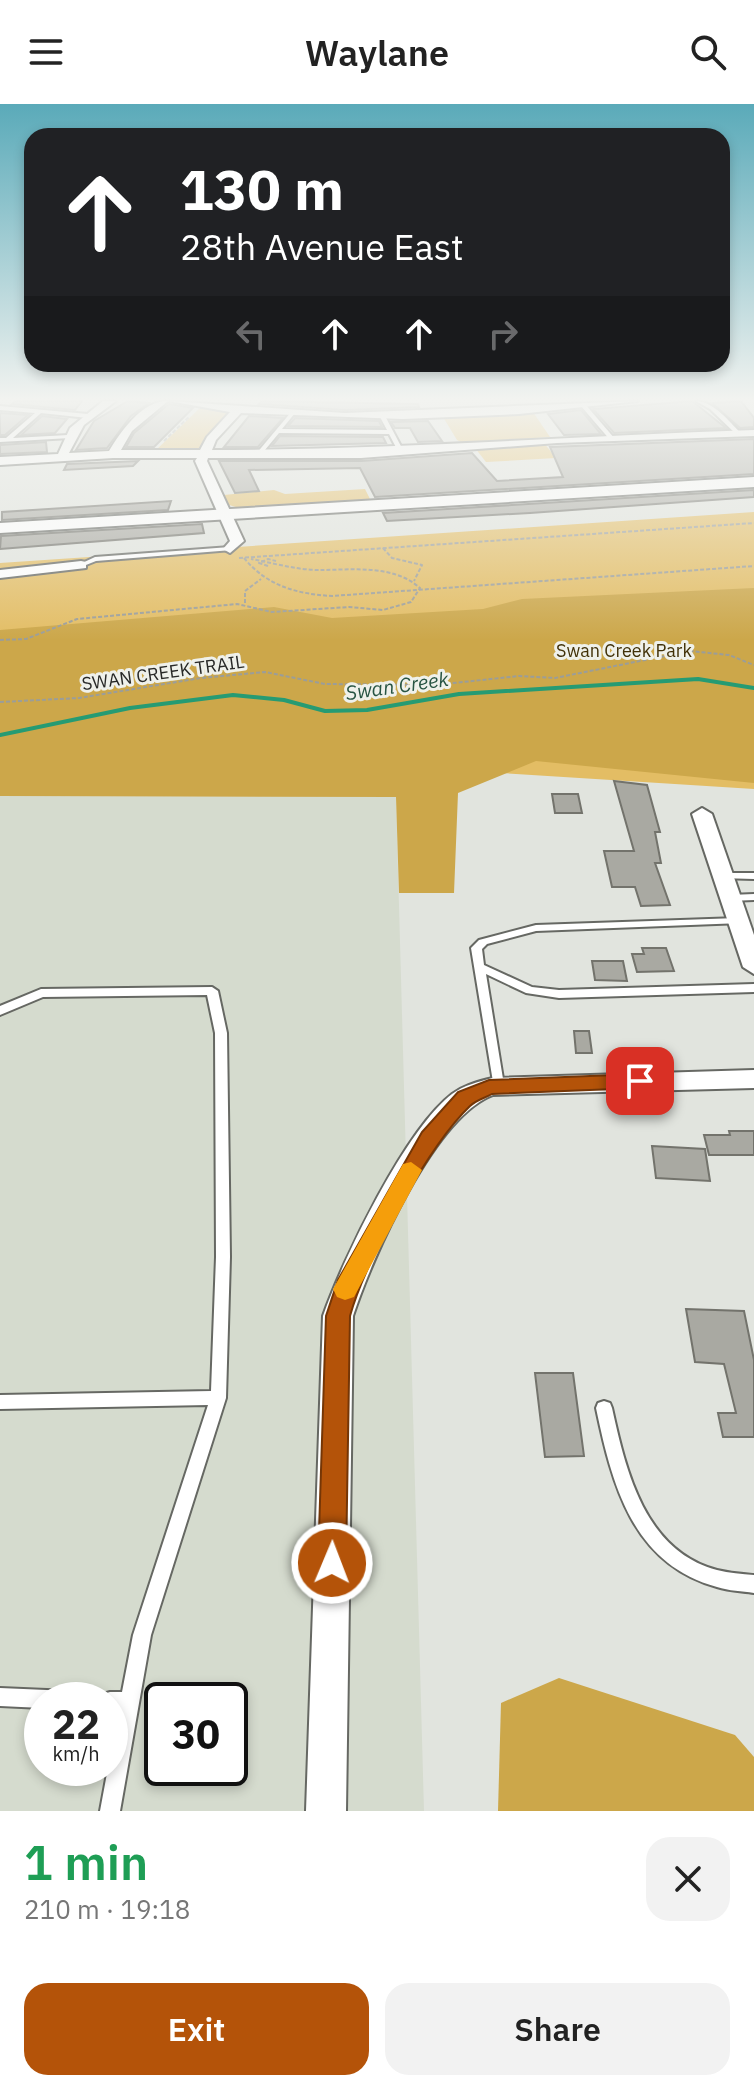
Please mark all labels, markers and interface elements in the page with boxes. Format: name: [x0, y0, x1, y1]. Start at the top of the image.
text: Waylane: [305, 29, 449, 76]
icon: menu: [24, 30, 68, 74]
icon: search: [686, 30, 730, 74]
text: 130 m: [180, 153, 344, 225]
icon: ahead: [48, 160, 152, 264]
text: 28th Avenue East: [180, 223, 464, 270]
icon: left: [229, 312, 273, 356]
icon: ahead: [313, 312, 357, 356]
icon: ahead: [397, 312, 441, 356]
icon: right: [481, 312, 525, 356]
park label: Swan Creek Park: [556, 639, 692, 662]
street label: SWAN CREEK TRAIL: [80, 650, 246, 695]
water label: Swan Creek: [344, 665, 451, 706]
pin: [606, 1047, 674, 1115]
icon: arrive: [618, 1059, 662, 1103]
position arrow: [290, 1521, 374, 1605]
speed limit sign: 30: [144, 1682, 248, 1786]
text: 22: [52, 1698, 100, 1750]
text: km/h: [52, 1740, 100, 1767]
text: 1 min: [24, 1831, 148, 1893]
button: close: [646, 1837, 730, 1921]
text: 210 m · 19:18: [24, 1892, 190, 1926]
button: Exit: [24, 1983, 369, 2075]
button: Share: [385, 1983, 730, 2075]

